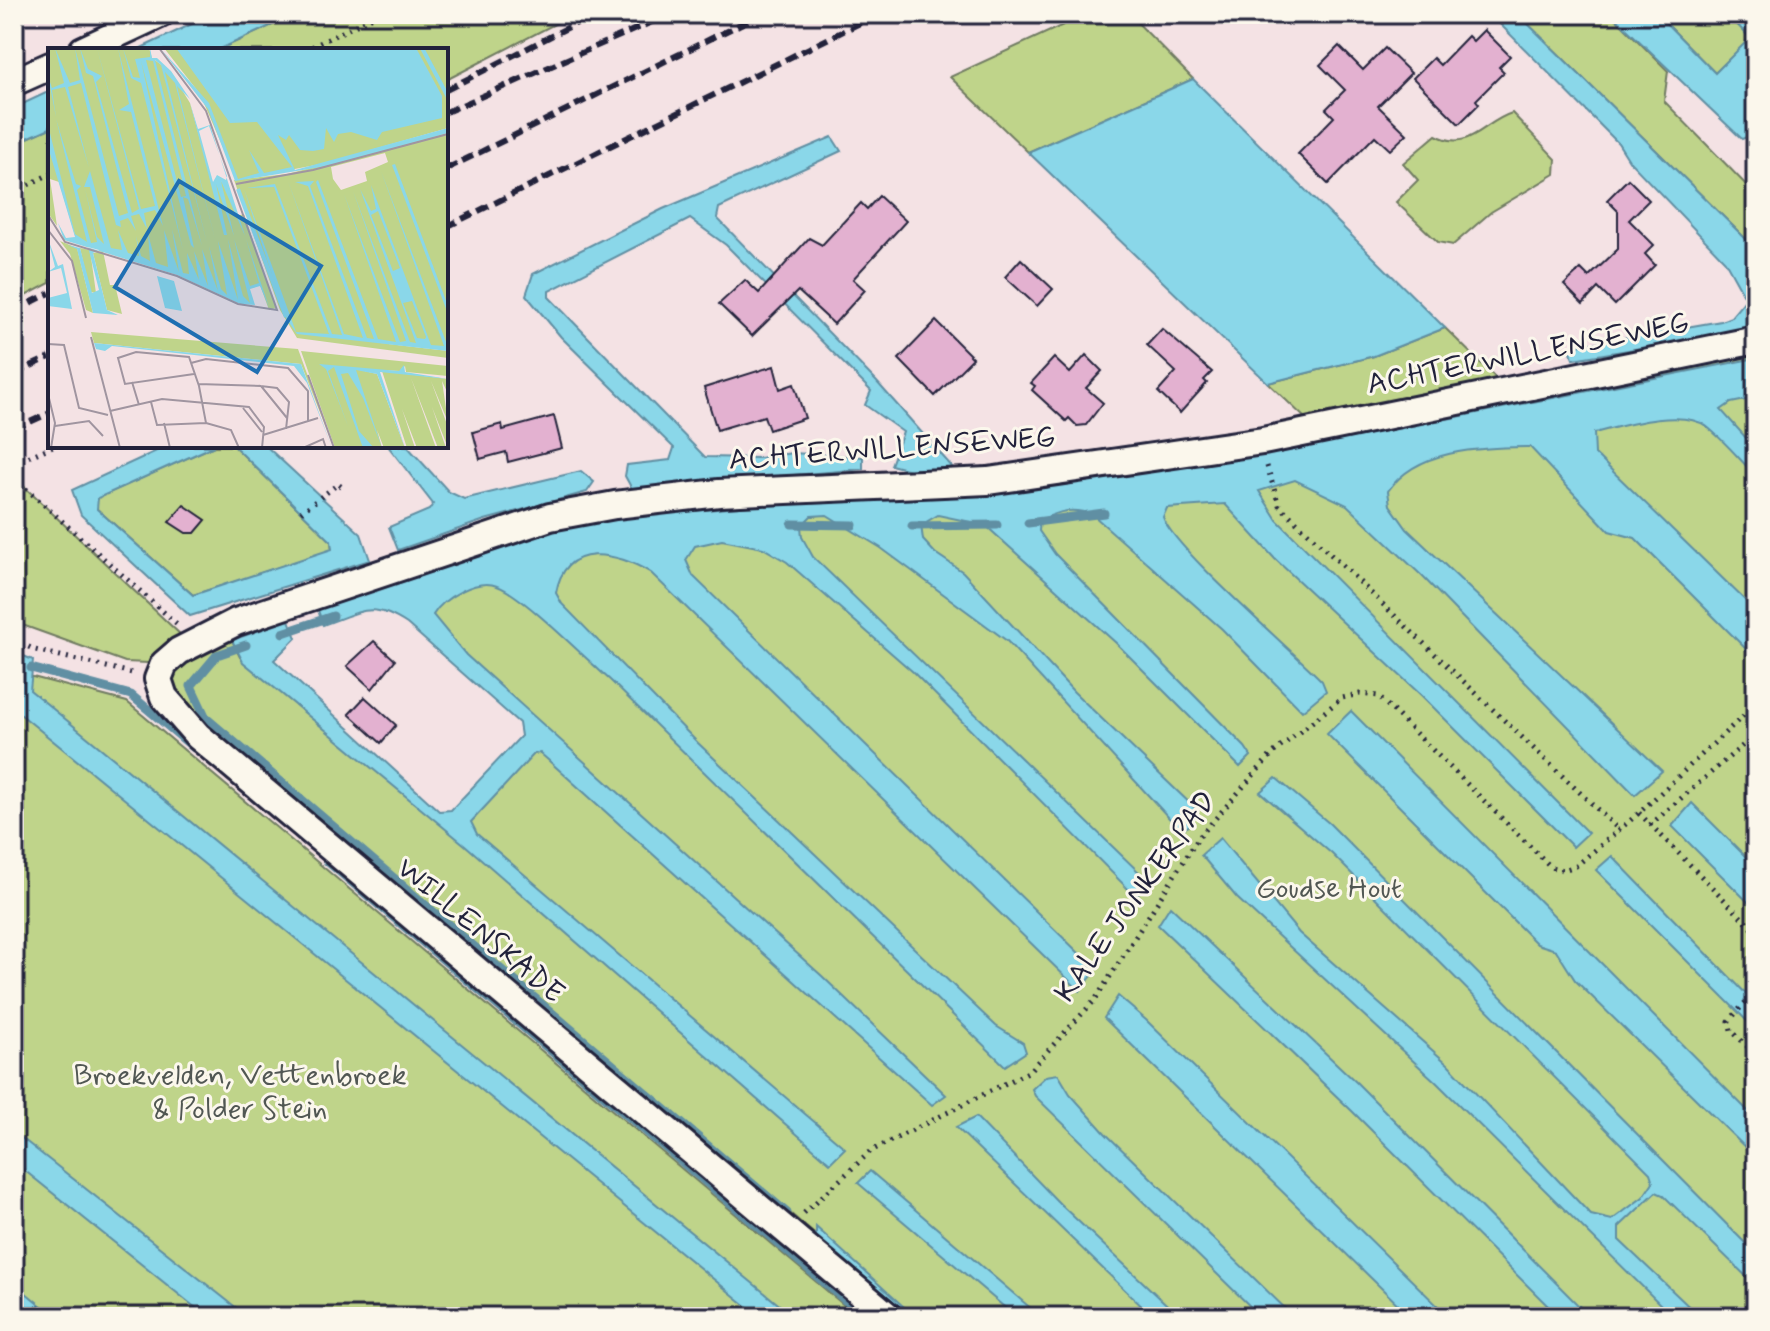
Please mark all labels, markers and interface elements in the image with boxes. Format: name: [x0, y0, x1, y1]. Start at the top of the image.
inset map: [48, 48, 448, 448]
street label: ACHTERWILLENSEWEG: [1364, 304, 1692, 404]
street label: ACHTERWILLENSEWEG: [727, 418, 1057, 480]
street label: KALE JONKERPAD: [1046, 783, 1226, 1011]
street label: WILLENSKADE: [388, 849, 572, 1013]
park label: Goudse Hout: [1256, 869, 1402, 908]
park label: Broekvelden, Vettenbroek & Polder Stein: [73, 1056, 407, 1129]

